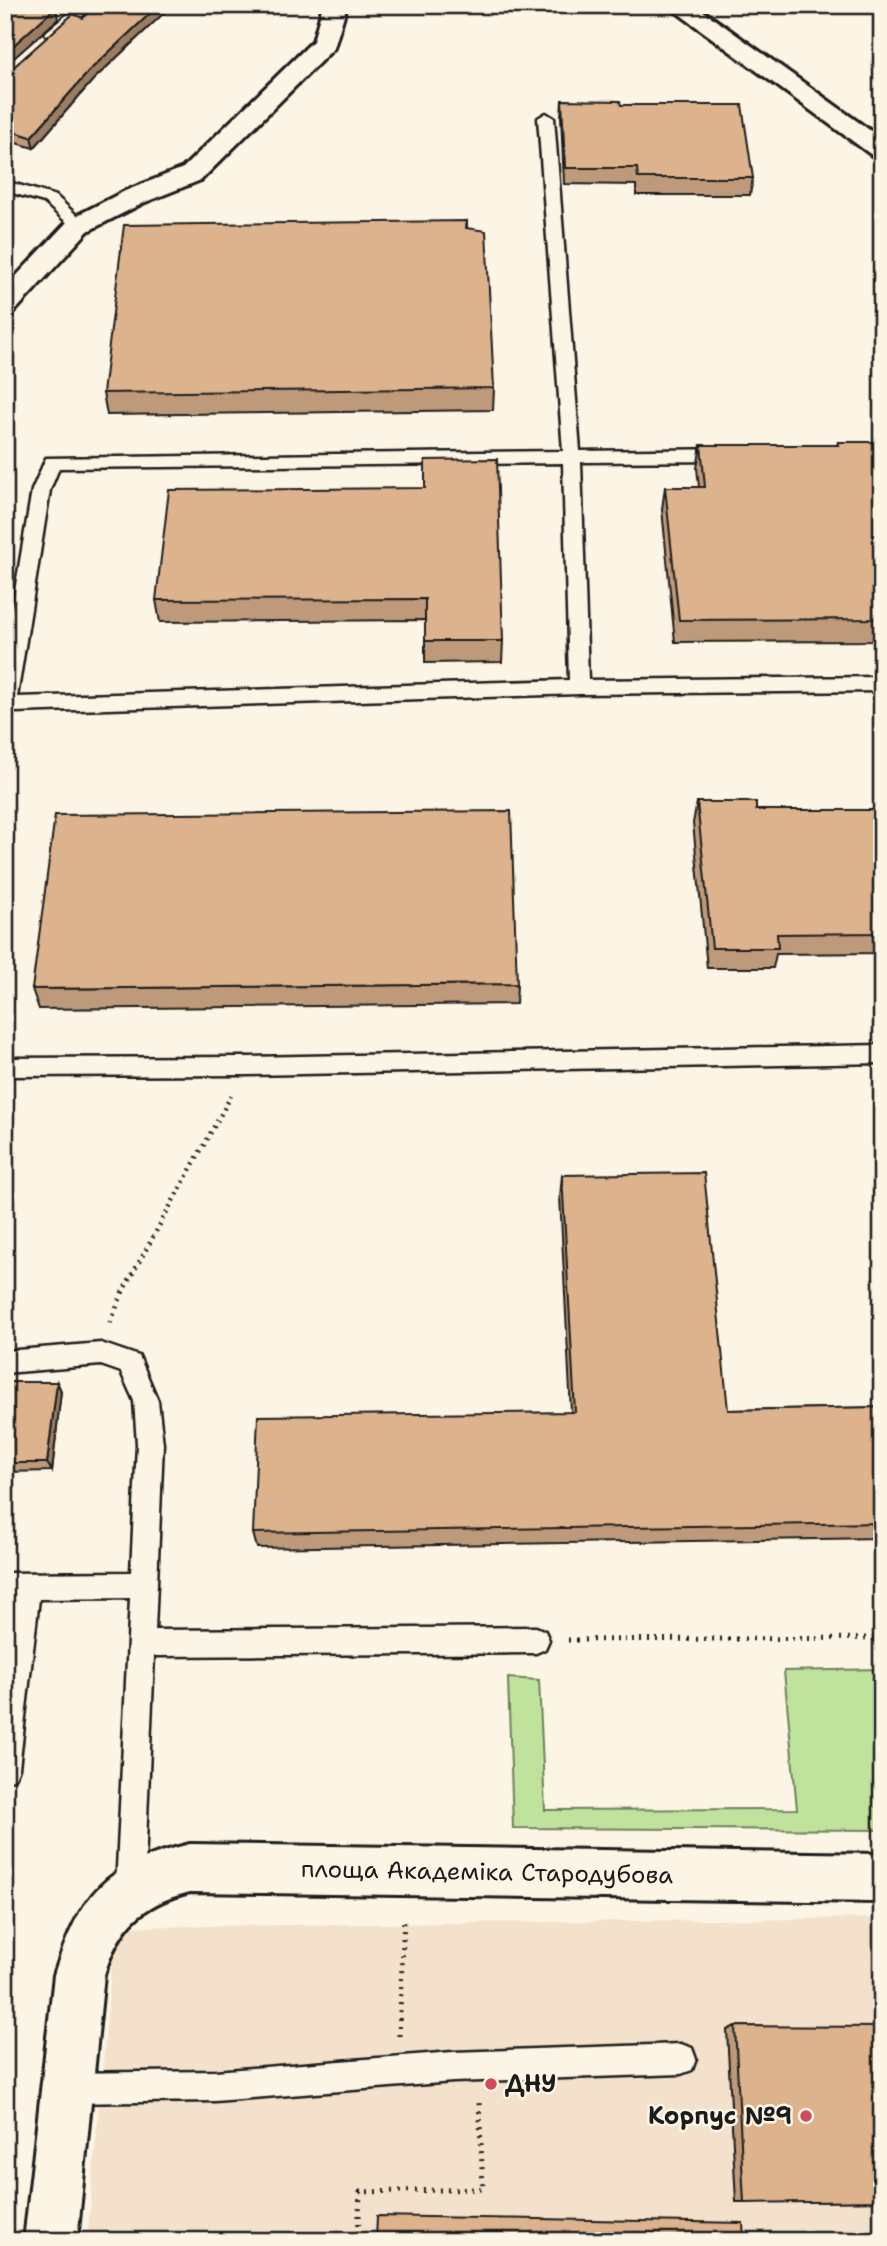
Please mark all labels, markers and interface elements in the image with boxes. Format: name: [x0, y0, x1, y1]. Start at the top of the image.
street label: площа Академіка Стародубова: [301, 1853, 673, 1891]
place label: ДНУ: [505, 2068, 556, 2100]
marker: ДНУ: [483, 2076, 499, 2092]
place label: Корпус №9: [648, 2100, 792, 2132]
marker: Корпус №9: [798, 2108, 814, 2124]

